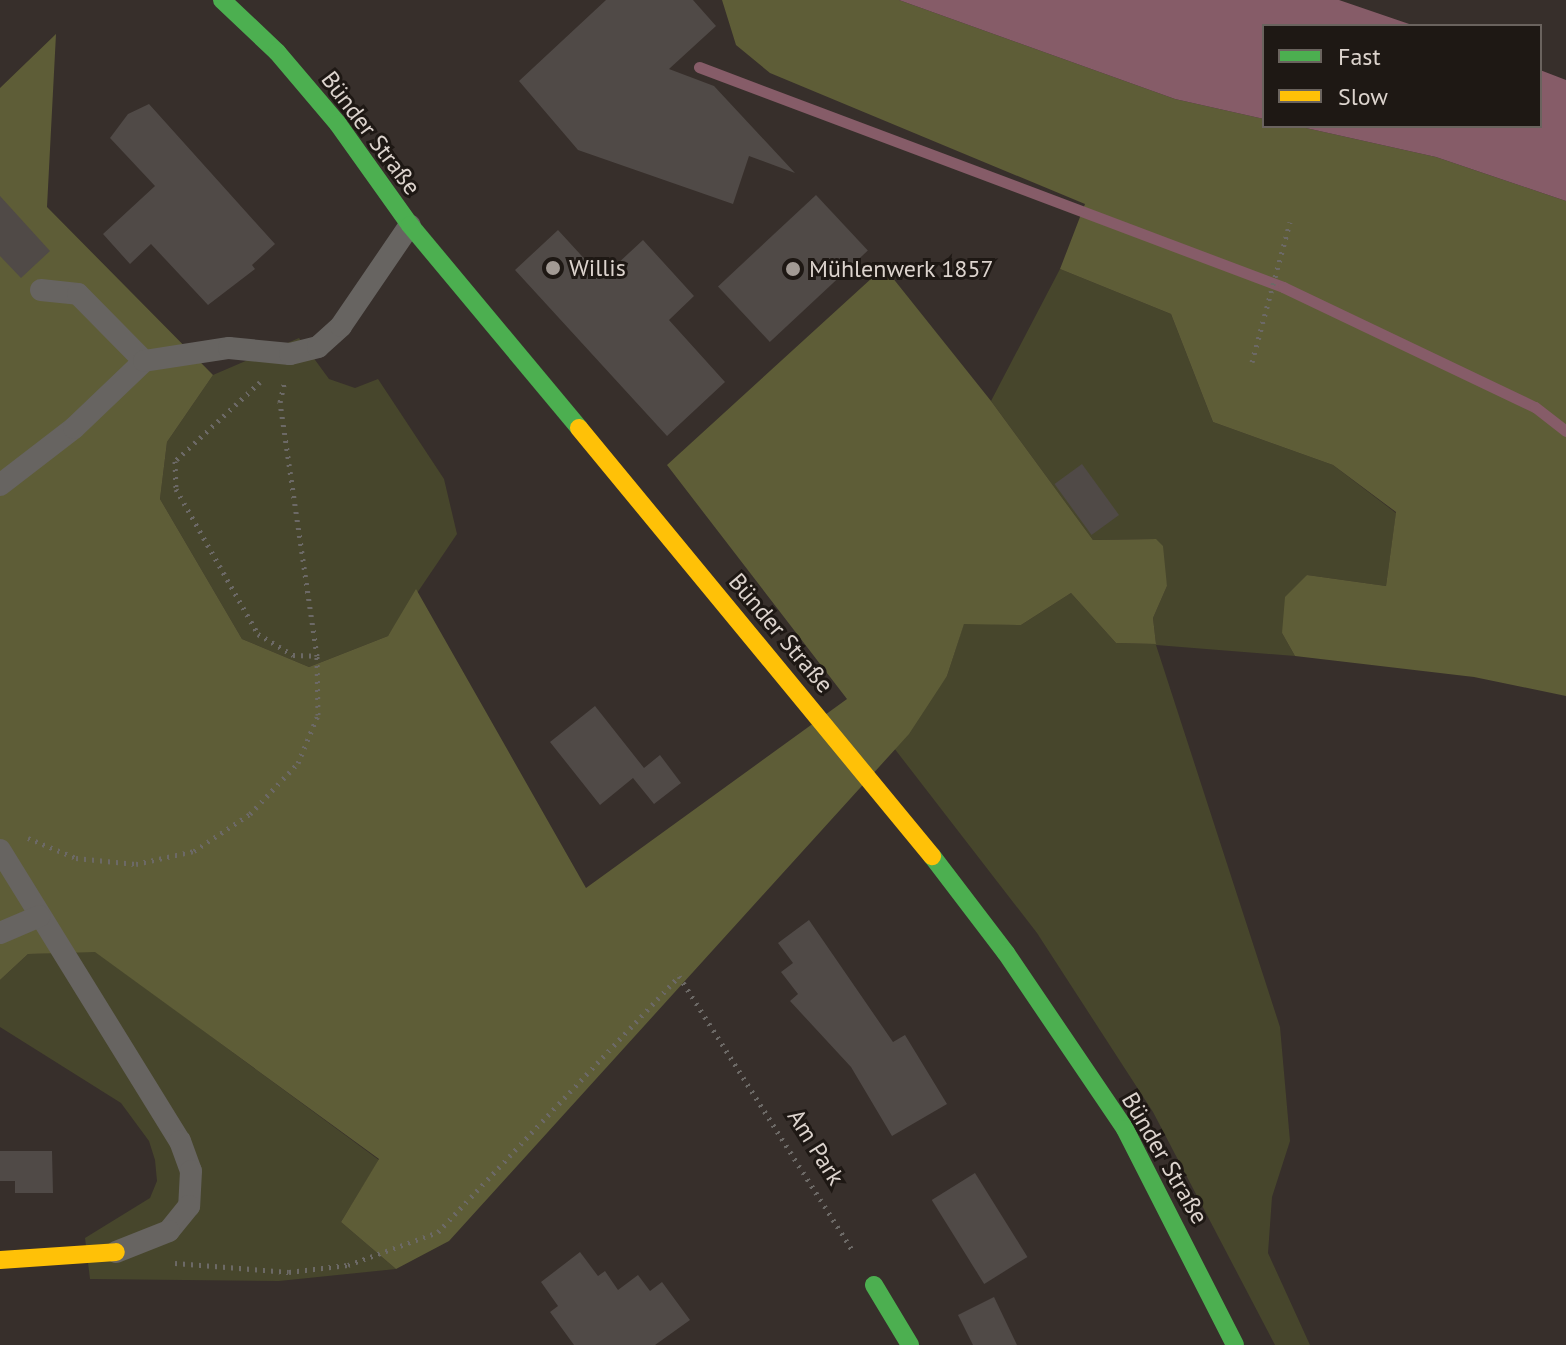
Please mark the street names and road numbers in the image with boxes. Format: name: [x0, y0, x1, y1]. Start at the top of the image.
street label: Bünder Straße: [315, 66, 427, 200]
street label: Bünder Straße: [723, 567, 839, 699]
street label: Bünder Straße: [1116, 1087, 1214, 1229]
street label: Am Park: [782, 1104, 850, 1190]

